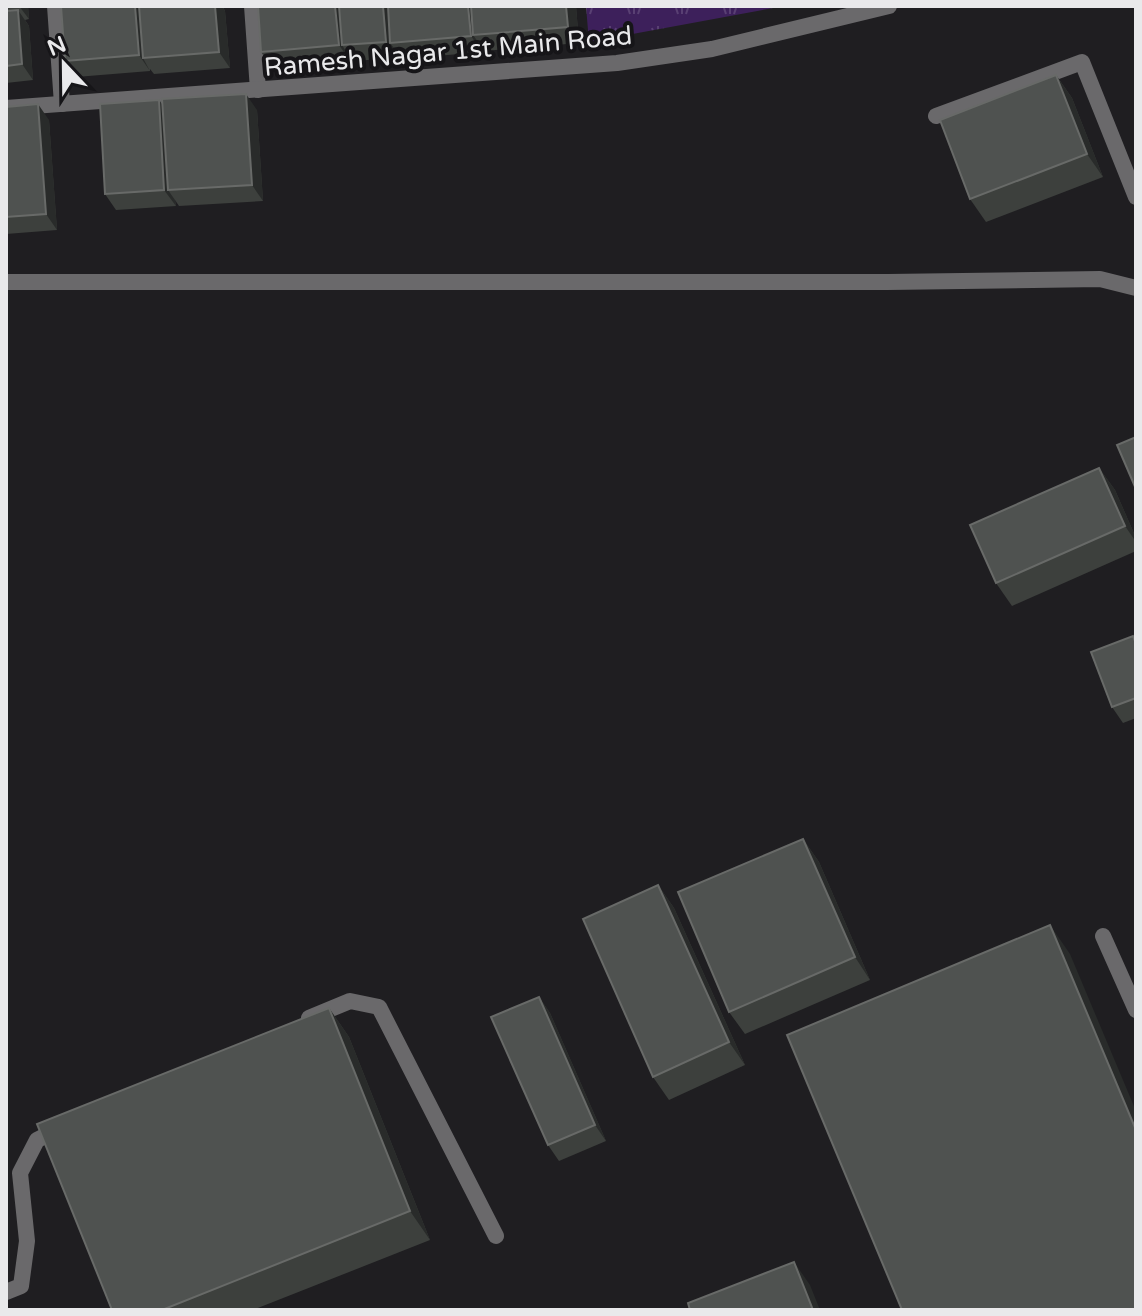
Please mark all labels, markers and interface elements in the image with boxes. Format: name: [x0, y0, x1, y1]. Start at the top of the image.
street label: Ramesh Nagar 1st Main Road: [263, 20, 633, 83]
north arrow: [24, 24, 104, 104]
text: N: [44, 31, 70, 62]

